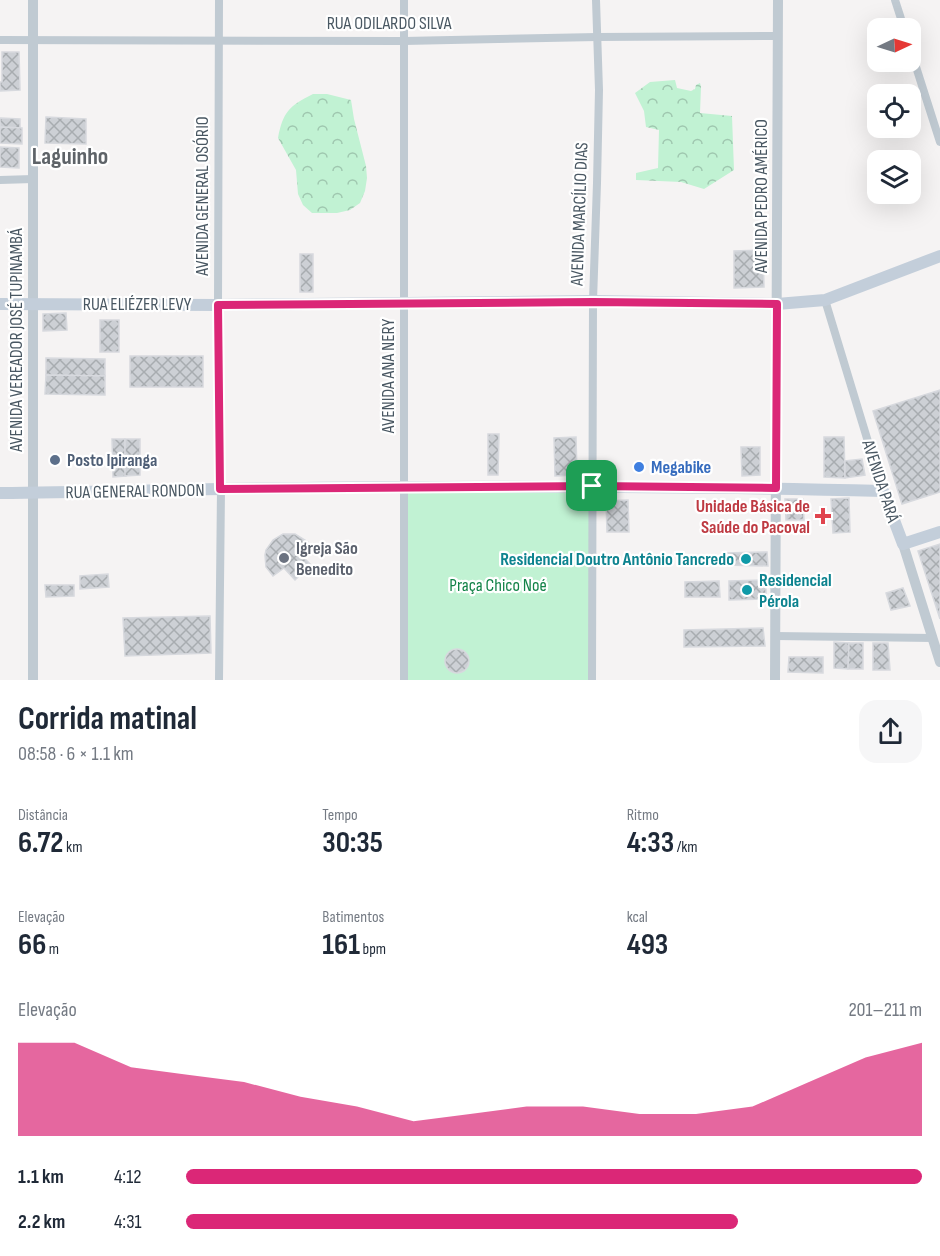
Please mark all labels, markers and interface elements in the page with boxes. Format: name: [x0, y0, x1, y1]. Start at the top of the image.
street label: RUA ODILARDO SILVA: [327, 13, 452, 34]
north arrow: [867, 18, 921, 72]
map controls: [867, 18, 921, 204]
button: locate: [867, 84, 921, 138]
street label: AVENIDA GENERAL OSÓRIO: [192, 116, 213, 277]
street label: AVENIDA PEDRO AMÉRICO: [751, 119, 772, 274]
district label: Laguinho: [32, 142, 108, 171]
street label: AVENIDA MARCÍLIO DIAS: [566, 142, 593, 287]
button: layers: [867, 150, 921, 204]
street label: AVENIDA VEREADOR JOSÉ TUPINAMBÁ: [6, 228, 27, 453]
street label: RUA ELIÉZER LEVY: [83, 294, 192, 315]
street label: AVENIDA ANA NERY: [378, 318, 399, 434]
street label: AVENIDA PARÁ: [857, 436, 904, 525]
place label: Posto Ipiranga: [67, 450, 157, 471]
marker: Posto Ipiranga: [48, 453, 62, 467]
place label: Megabike: [651, 457, 711, 478]
pin: [566, 460, 617, 511]
marker: Megabike: [632, 460, 646, 474]
icon: arrive: [575, 469, 608, 502]
street label: RUA GENERAL RONDON: [65, 480, 205, 503]
place label: Unidade Básica de Saúde do Pacoval: [696, 496, 810, 538]
marker: Unidade Básica de Saúde do Pacoval: [814, 507, 832, 525]
place label: Igreja São Benedito: [296, 538, 358, 580]
place label: Residencial Doutro Antônio Tancredo: [500, 549, 734, 570]
marker: Igreja São Benedito: [277, 551, 291, 565]
marker: Residencial Doutro Antônio Tancredo: [739, 552, 753, 566]
place label: Residencial Pérola: [759, 570, 832, 612]
park label: Praça Chico Noé: [449, 575, 547, 596]
marker: Residencial Pérola: [740, 583, 754, 597]
text: Corrida matinal: [18, 699, 197, 739]
button: share: [859, 700, 922, 763]
text: 08:58 · 6 × 1.1 km: [18, 742, 134, 766]
text: Distância: [18, 806, 68, 825]
text: Tempo: [322, 806, 358, 825]
text: Ritmo: [627, 806, 659, 825]
text: 6.72: [18, 825, 64, 861]
text: 30:35: [322, 825, 383, 861]
text: 4:33: [627, 825, 674, 861]
text: km: [64, 838, 82, 857]
text: /km: [674, 838, 698, 857]
text: Elevação: [18, 908, 65, 927]
text: Batimentos: [322, 908, 384, 927]
text: kcal: [627, 908, 648, 927]
text: 66: [18, 927, 46, 963]
text: 161: [322, 927, 360, 963]
text: 493: [627, 927, 668, 963]
text: m: [46, 940, 59, 959]
text: bpm: [360, 940, 386, 959]
text: Elevação: [18, 998, 77, 1022]
text: 201–211 m: [848, 998, 922, 1022]
text: 1.1 km: [18, 1165, 64, 1189]
text: 4:12: [114, 1165, 142, 1189]
text: 2.2 km: [18, 1210, 65, 1234]
text: 4:31: [114, 1210, 142, 1234]

